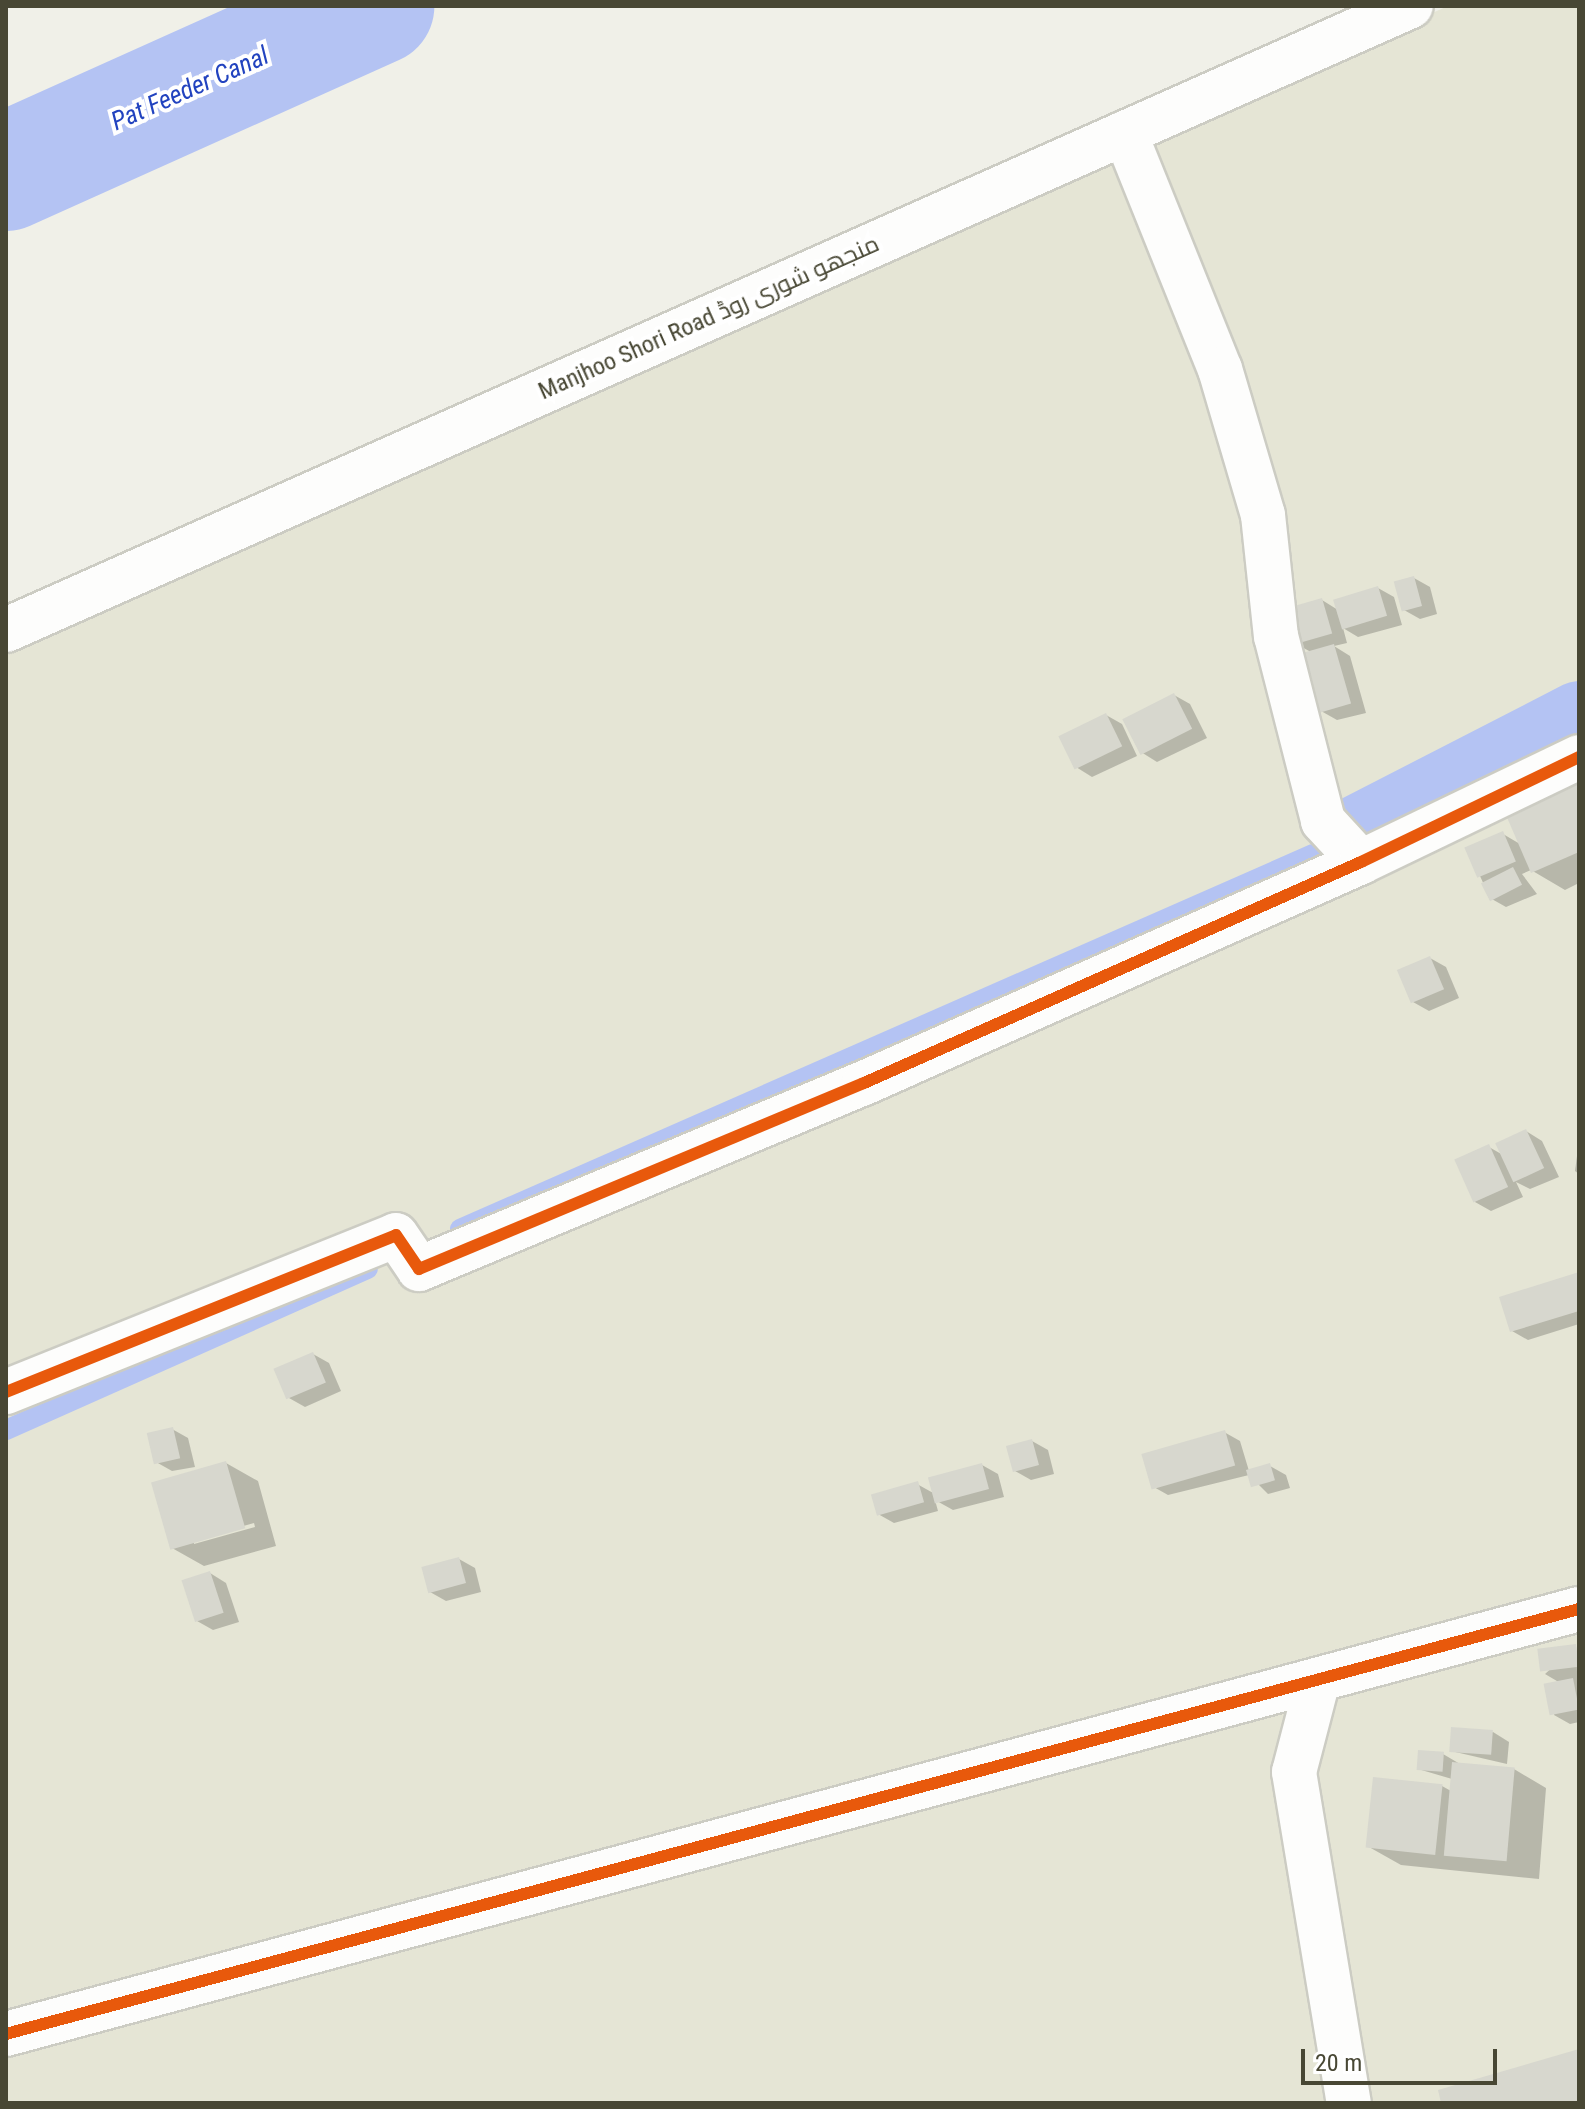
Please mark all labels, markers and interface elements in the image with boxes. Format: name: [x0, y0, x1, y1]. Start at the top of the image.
water label: Pat Feeder Canal: [106, 40, 274, 138]
street label: Manjhoo Shori Road منجھو شوری روڈ: [534, 230, 884, 406]
scale bar: [1305, 2033, 1501, 2083]
text: 20 m: [1315, 2049, 1362, 2077]

